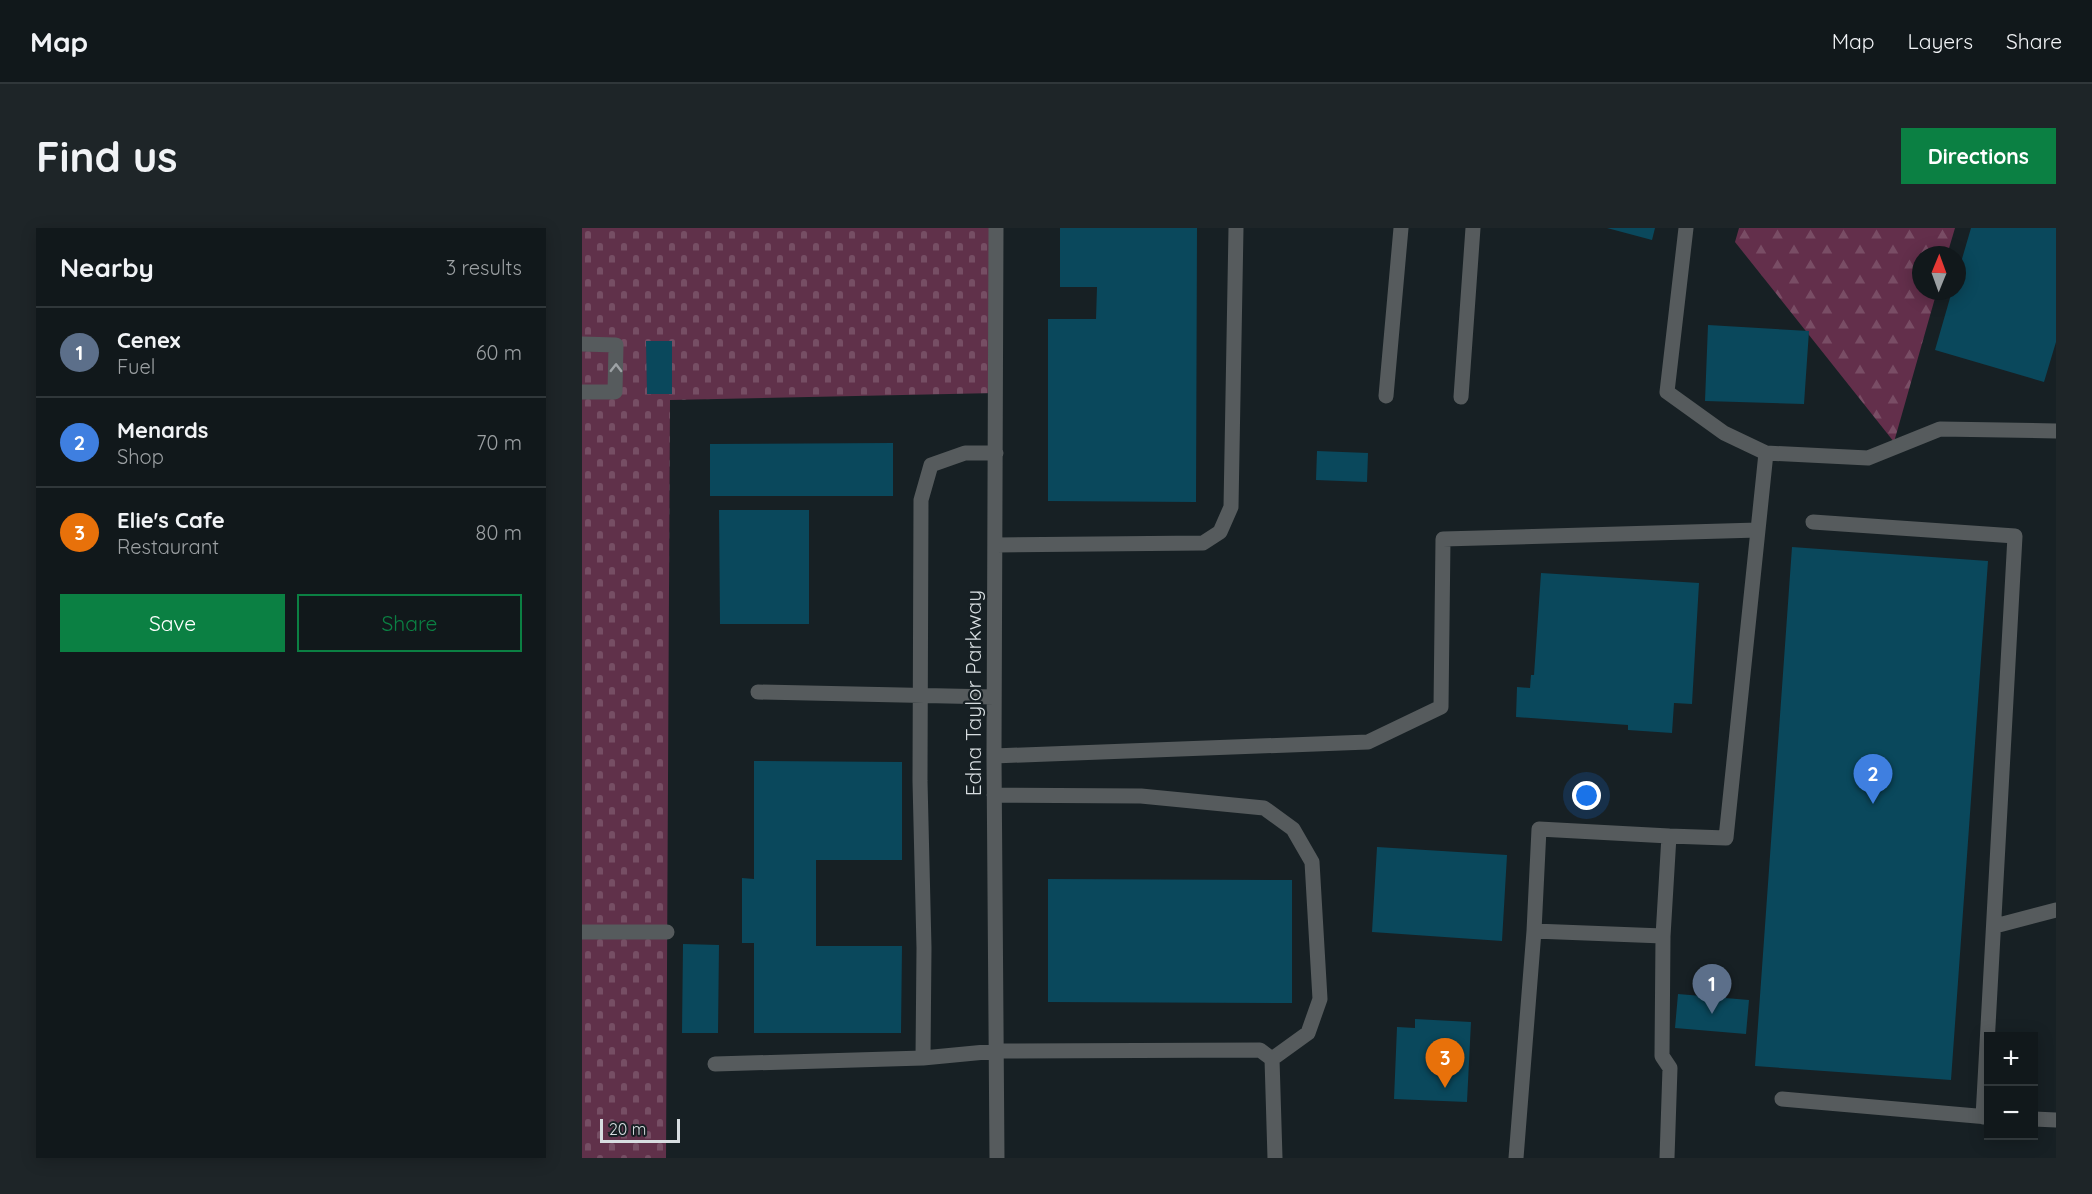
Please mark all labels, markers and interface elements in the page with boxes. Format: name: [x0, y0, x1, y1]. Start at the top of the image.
text: Map: [30, 24, 88, 59]
text: Map: [1832, 28, 1875, 54]
text: Layers: [1908, 28, 1973, 54]
text: Share: [2006, 28, 2062, 54]
button: Directions: [1901, 128, 2056, 184]
text: Find us: [36, 130, 178, 183]
north arrow: [1912, 246, 1966, 300]
text: Nearby: [60, 251, 154, 284]
text: 3 results: [446, 255, 522, 280]
text: Cenex: [117, 326, 181, 354]
text: 1: [76, 340, 83, 365]
text: 60 m: [476, 340, 522, 365]
text: Fuel: [117, 354, 155, 379]
one-way arrow: [610, 364, 622, 373]
text: Menards: [117, 416, 208, 444]
text: 2: [74, 430, 85, 455]
text: 70 m: [476, 430, 522, 455]
text: Shop: [117, 444, 164, 469]
text: Elie's Cafe: [117, 506, 225, 534]
text: 3: [74, 520, 85, 545]
text: 80 m: [476, 520, 522, 545]
text: Restaurant: [117, 534, 219, 559]
street label: Edna Taylor Parkway: [960, 590, 986, 796]
button: Save: [60, 594, 285, 652]
button: Share: [297, 594, 522, 652]
pin: 2: [1854, 754, 1892, 804]
your location: [1572, 781, 1601, 810]
pin: 1: [1692, 964, 1732, 1014]
map controls: [1984, 1032, 2038, 1140]
button: +: [1984, 1032, 2038, 1086]
pin: 3: [1426, 1038, 1464, 1088]
button: −: [1984, 1086, 2038, 1140]
scale bar: [600, 1116, 680, 1144]
text: 20 m: [609, 1119, 646, 1139]

